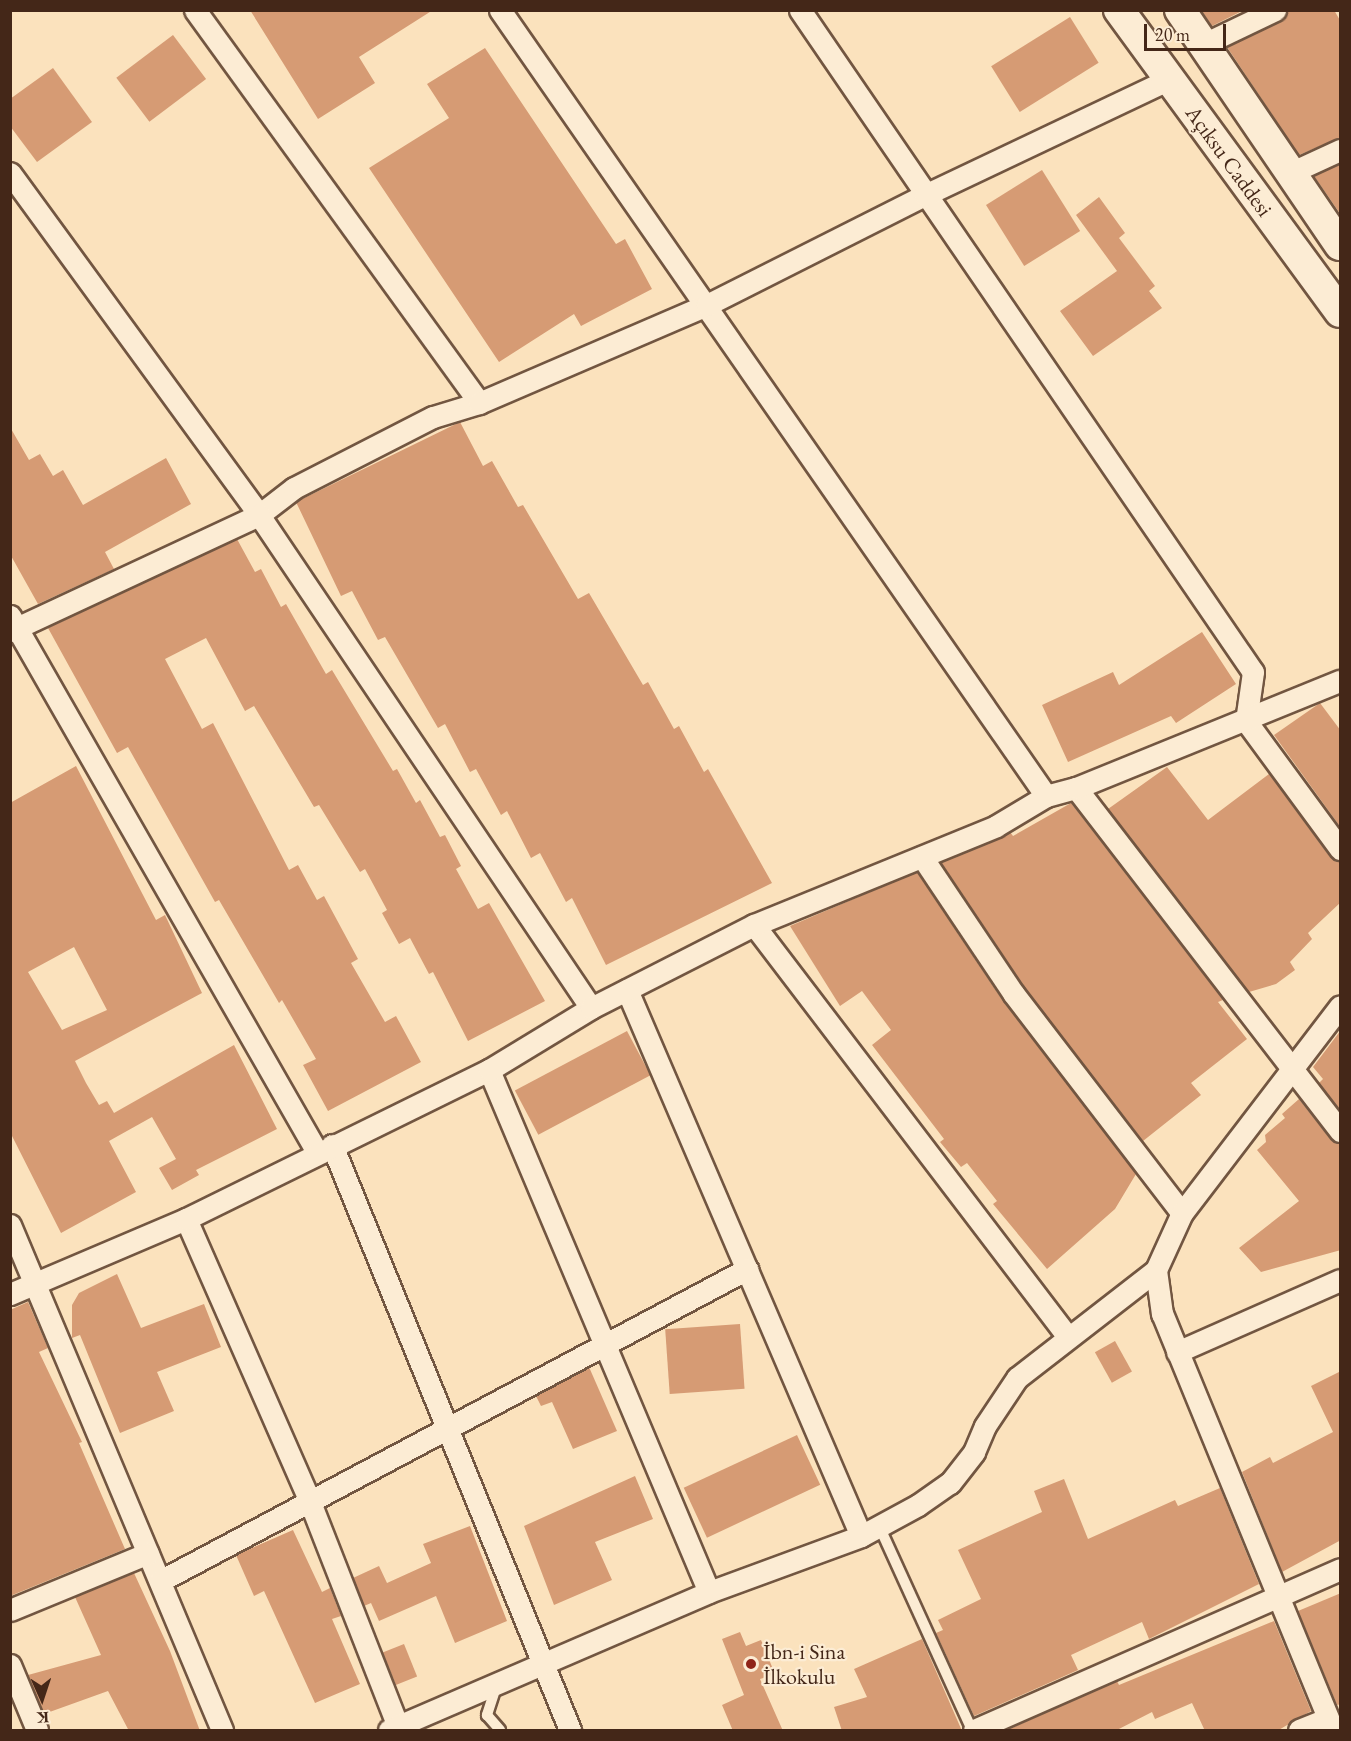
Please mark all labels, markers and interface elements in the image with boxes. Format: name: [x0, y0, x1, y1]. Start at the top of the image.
scale bar: [1147, 12, 1230, 50]
text: 20 m: [1155, 23, 1190, 46]
street label: Açıksu Caddesi: [1180, 100, 1278, 222]
place label: İbn-i Sina İlkokulu: [763, 1638, 845, 1690]
marker: İbn-i Sina İlkokulu: [744, 1657, 758, 1671]
north arrow: [12, 1669, 72, 1729]
text: K: [36, 1707, 50, 1728]

